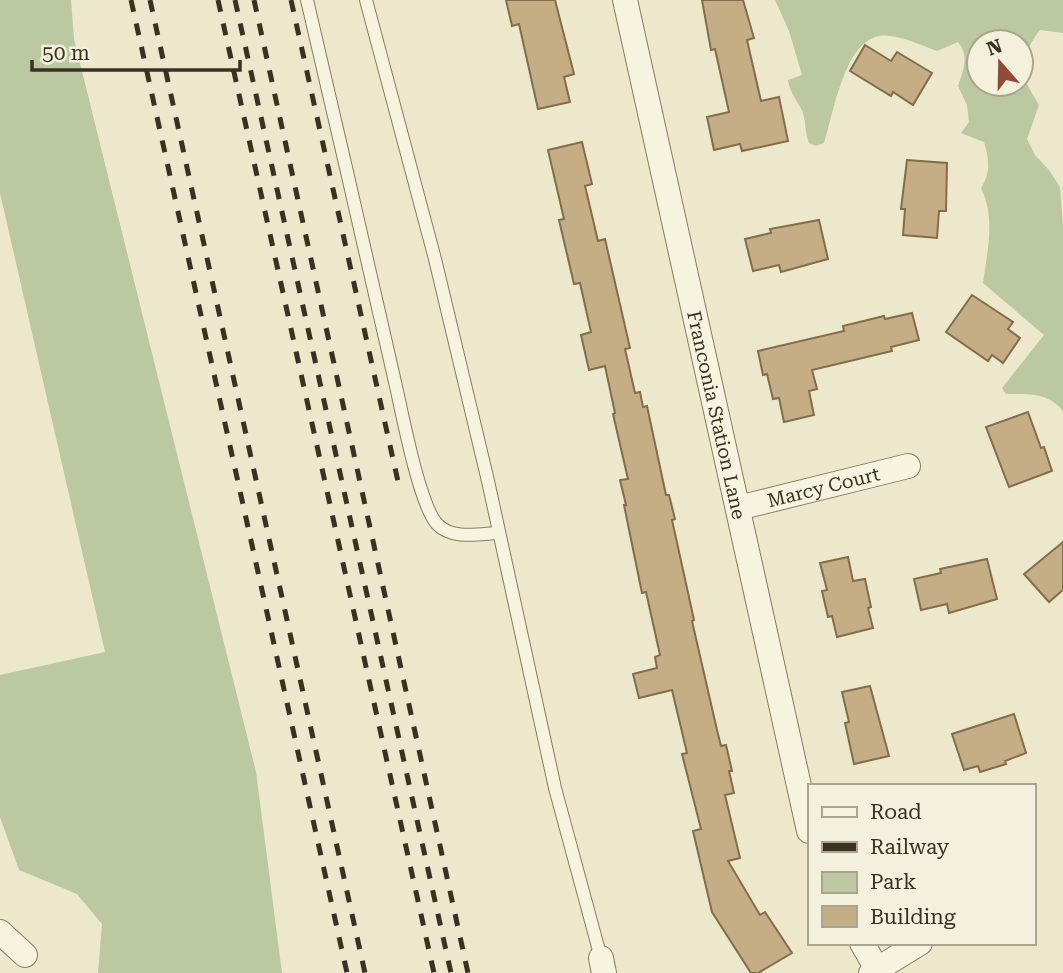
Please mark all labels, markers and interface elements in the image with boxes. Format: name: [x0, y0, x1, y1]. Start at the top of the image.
scale bar: [32, 28, 240, 72]
north arrow: [965, 28, 1035, 98]
text: N: [984, 34, 1006, 61]
text: 50 m: [42, 41, 90, 65]
street label: Franconia Station Lane: [682, 309, 751, 521]
street label: Marcy Court: [765, 462, 882, 512]
legend: [808, 784, 1035, 945]
text: Road: [870, 800, 922, 824]
text: Railway: [870, 835, 950, 859]
text: Park: [870, 870, 916, 894]
text: Building: [870, 905, 956, 929]

